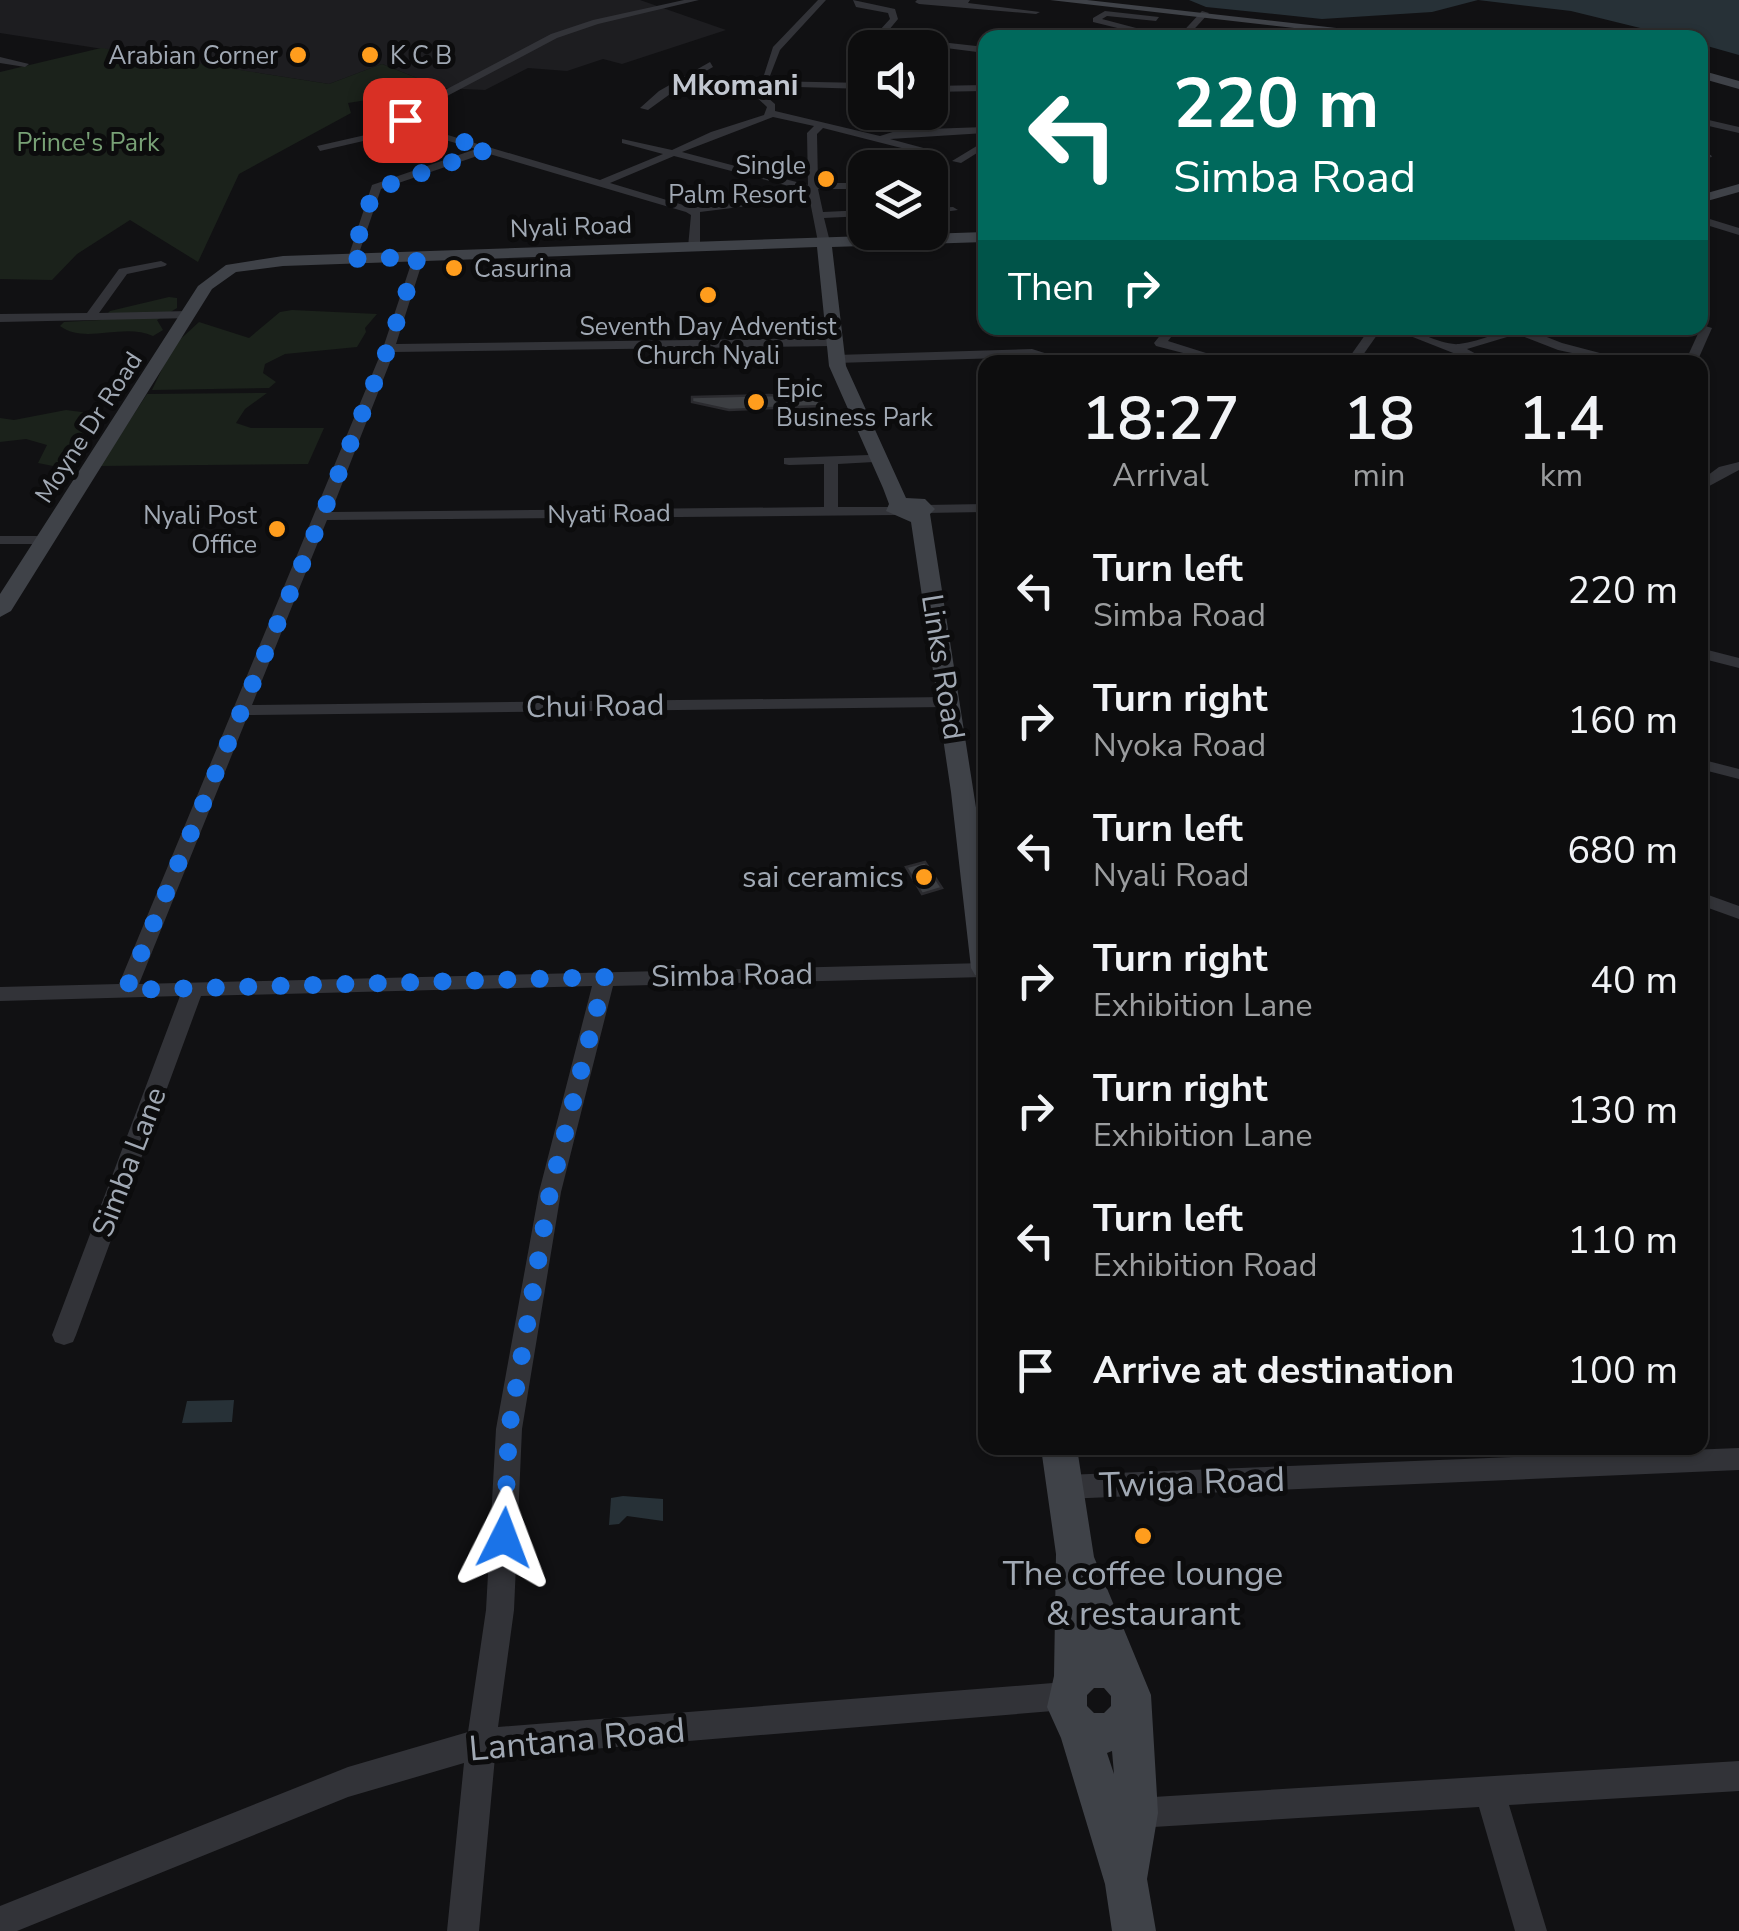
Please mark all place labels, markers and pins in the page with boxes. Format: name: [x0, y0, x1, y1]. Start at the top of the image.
place label: Arabian Corner: [108, 39, 278, 73]
place label: K C B: [390, 39, 452, 73]
marker: Arabian Corner: [287, 44, 309, 66]
marker: K C B: [359, 44, 381, 66]
pin: [363, 78, 448, 163]
place label: Single Palm Resort: [668, 149, 806, 212]
marker: Single Palm Resort: [815, 168, 837, 190]
place label: Casurina: [474, 252, 572, 286]
marker: Casurina: [443, 257, 465, 279]
marker: Seventh Day Adventist Church Nyali: [697, 284, 719, 306]
place label: Seventh Day Adventist Church Nyali: [579, 310, 837, 373]
place label: Epic Business Park: [776, 372, 933, 435]
marker: Epic Business Park: [745, 391, 767, 413]
place label: Nyali Post Office: [143, 499, 257, 562]
marker: Nyali Post Office: [266, 518, 288, 540]
place label: sai ceramics: [742, 857, 904, 898]
marker: sai ceramics: [913, 866, 935, 888]
marker: The coffee lounge & restaurant: [1132, 1525, 1154, 1547]
place label: The coffee lounge & restaurant: [1003, 1550, 1283, 1637]

